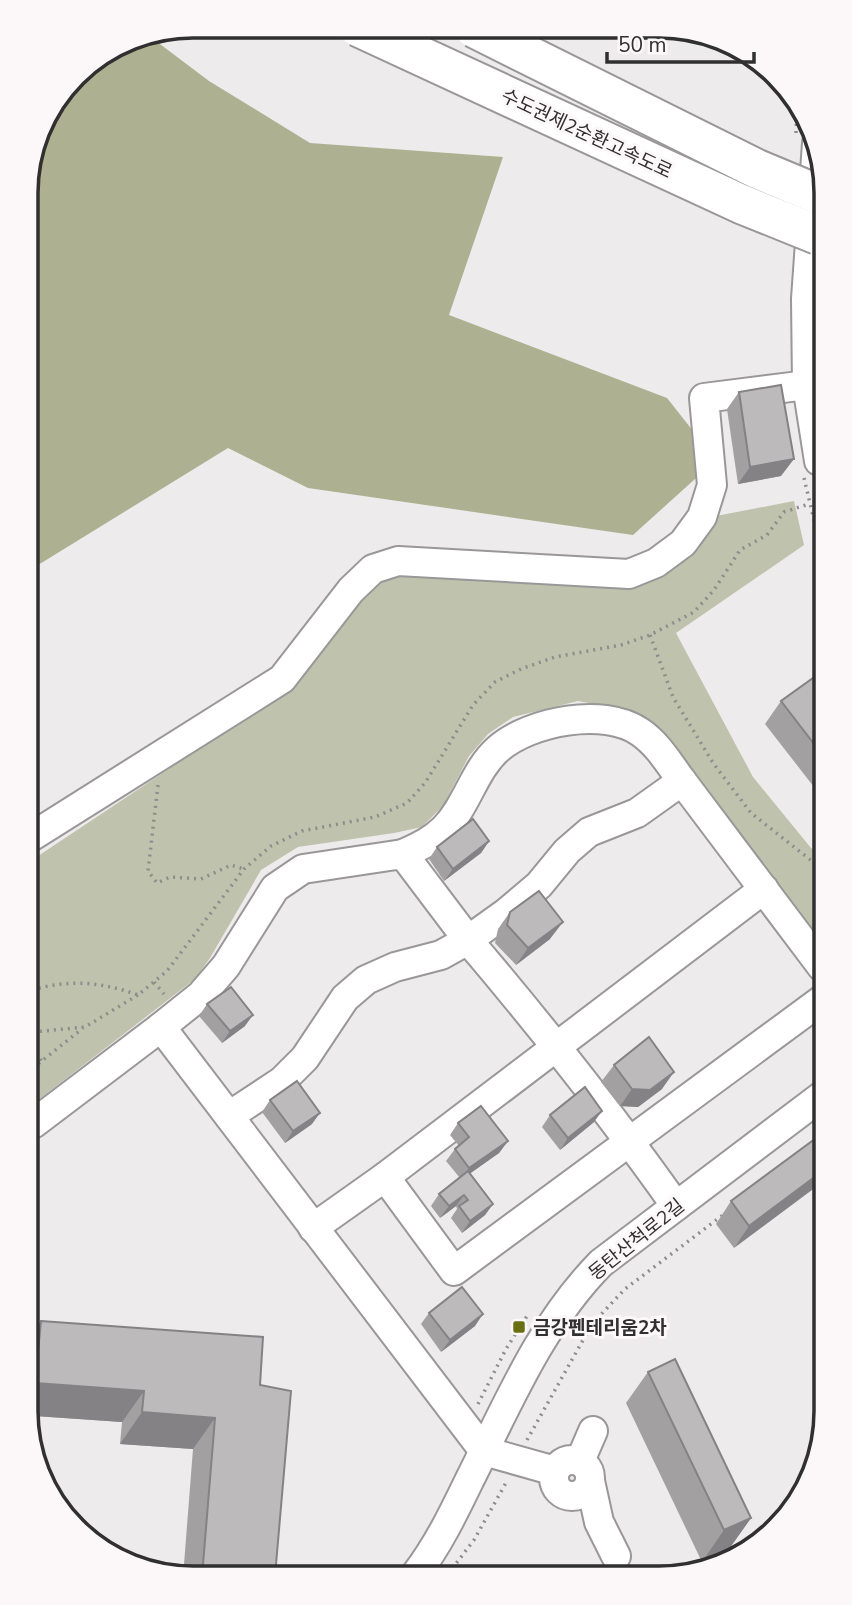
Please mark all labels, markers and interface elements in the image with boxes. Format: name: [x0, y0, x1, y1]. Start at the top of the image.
scale bar: [607, 21, 754, 65]
text: 50 m: [618, 31, 667, 59]
street label: 수도권제2순환고속도로: [497, 83, 676, 185]
street label: 동탄산척로2길: [583, 1193, 690, 1286]
place label: 금강펜테리움2차: [533, 1315, 667, 1341]
marker: 금강펜테리움2차: [511, 1319, 527, 1335]

